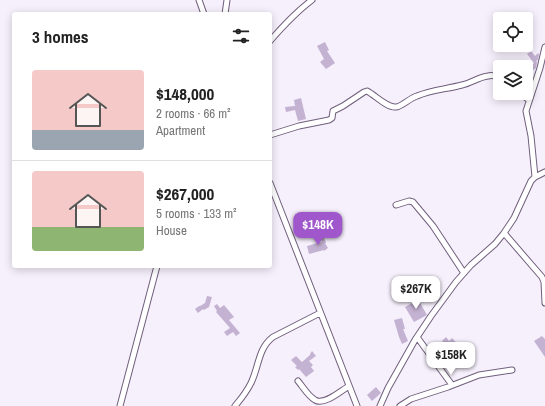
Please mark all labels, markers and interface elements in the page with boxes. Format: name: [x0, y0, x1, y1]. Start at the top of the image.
map controls: [493, 12, 533, 100]
button: locate: [493, 12, 533, 52]
text: 3 homes: [32, 25, 89, 48]
icon: filters: [230, 25, 252, 47]
button: layers: [493, 60, 533, 100]
text: $148,000: [156, 82, 214, 105]
icon: home: [64, 86, 112, 134]
text: 2 rooms · 66 m²: [156, 105, 231, 122]
text: Apartment: [156, 122, 205, 139]
text: $267,000: [156, 182, 214, 205]
icon: home: [64, 187, 112, 235]
text: 5 rooms · 133 m²: [156, 205, 237, 222]
pin: $148K: [290, 212, 346, 246]
text: $148K: [302, 216, 334, 233]
text: House: [156, 222, 187, 239]
pin: $267K: [388, 276, 444, 310]
text: $267K: [400, 280, 432, 297]
pin: $158K: [423, 342, 479, 376]
text: $158K: [435, 346, 467, 363]

